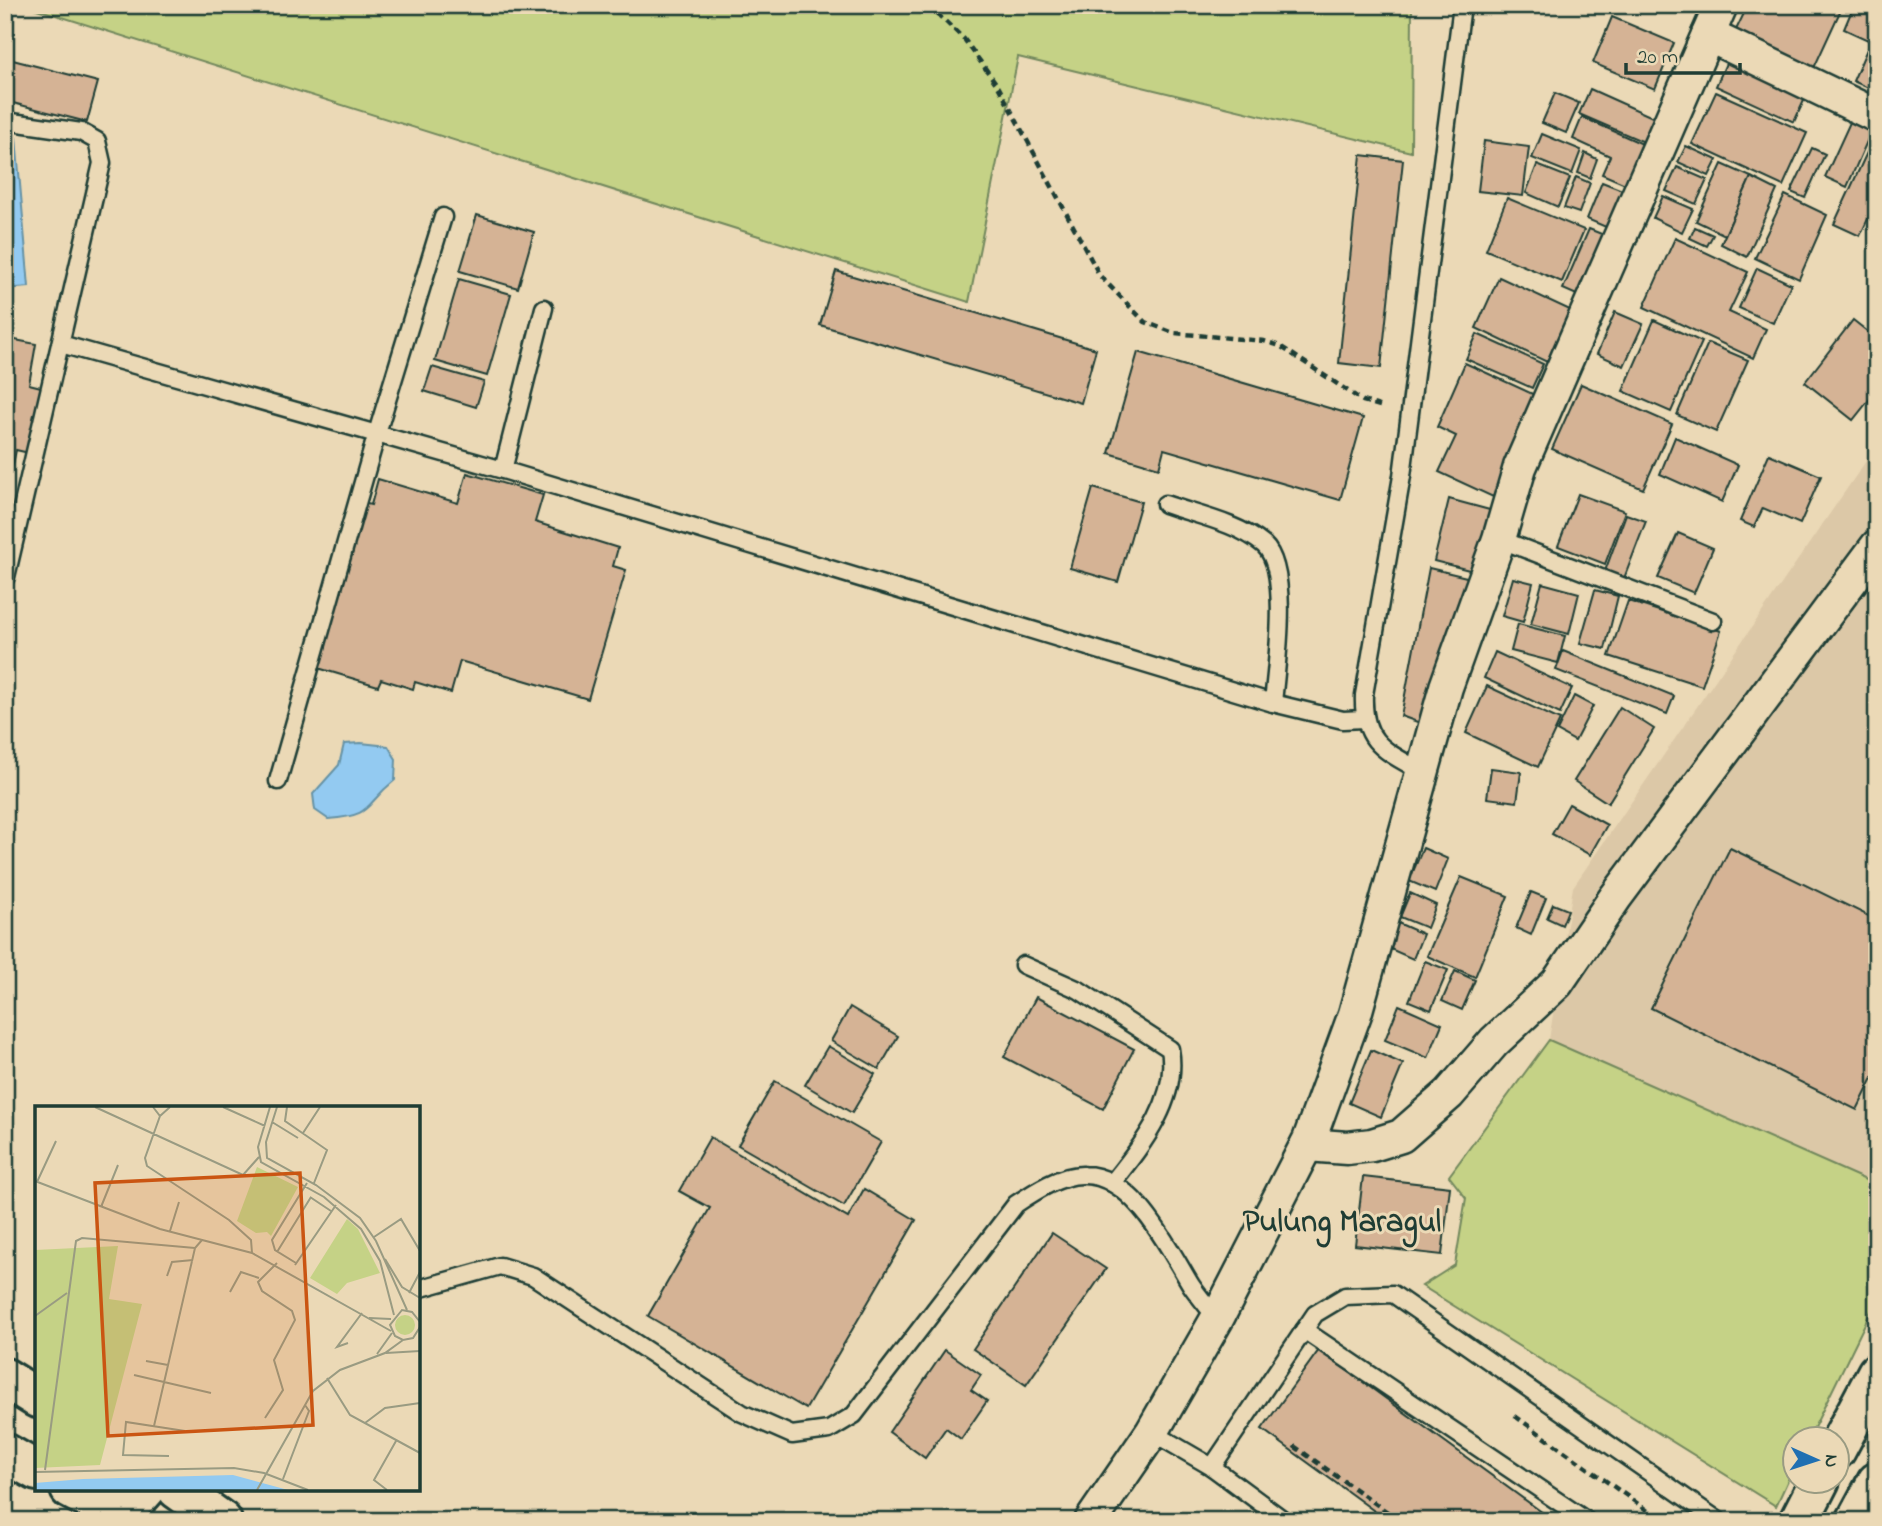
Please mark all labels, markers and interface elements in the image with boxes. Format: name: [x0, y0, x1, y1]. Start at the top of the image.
scale bar: [1626, 32, 1740, 76]
text: 20 m: [1637, 43, 1678, 73]
inset map: [35, 1106, 420, 1491]
district label: Pulung Maragul: [1243, 1200, 1441, 1248]
north arrow: [1780, 1424, 1850, 1494]
text: N: [1817, 1454, 1844, 1468]

